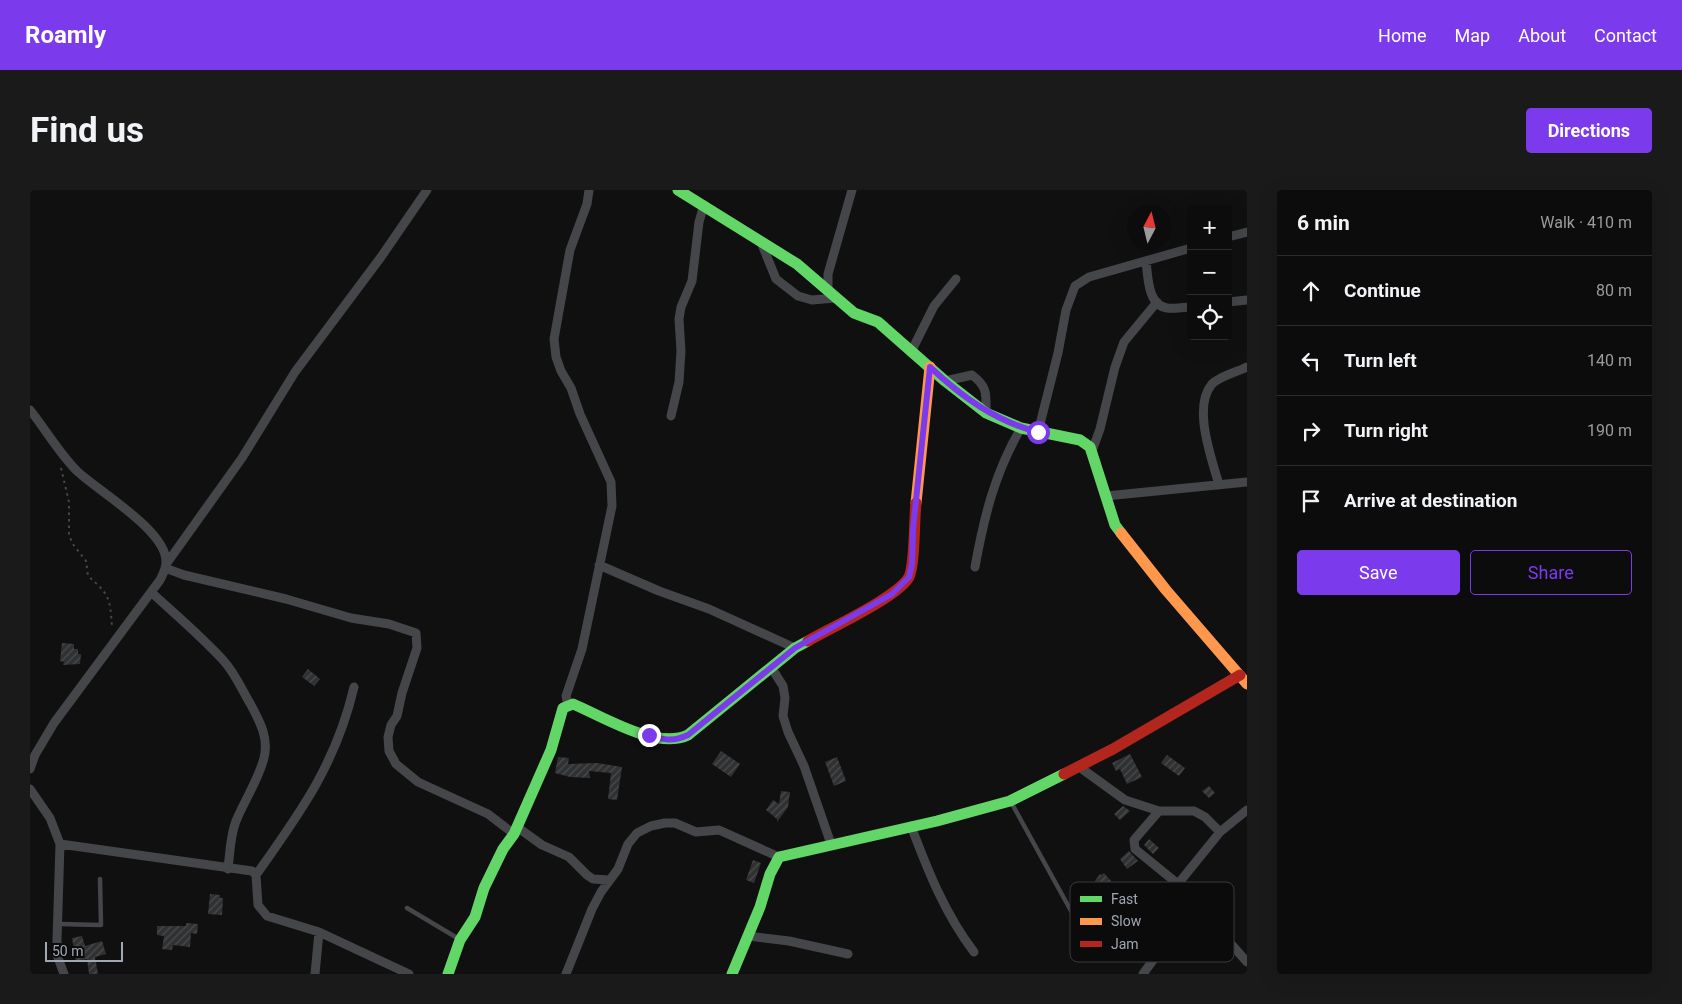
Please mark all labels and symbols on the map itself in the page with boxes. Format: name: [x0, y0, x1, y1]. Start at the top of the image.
north arrow: [1127, 205, 1172, 250]
route start: [1027, 421, 1050, 444]
route end: [638, 724, 661, 747]
legend: [1070, 882, 1234, 962]
text: Fast: [1111, 891, 1138, 907]
text: Slow: [1111, 913, 1142, 929]
text: Jam: [1111, 936, 1139, 952]
scale bar: [45, 939, 122, 962]

